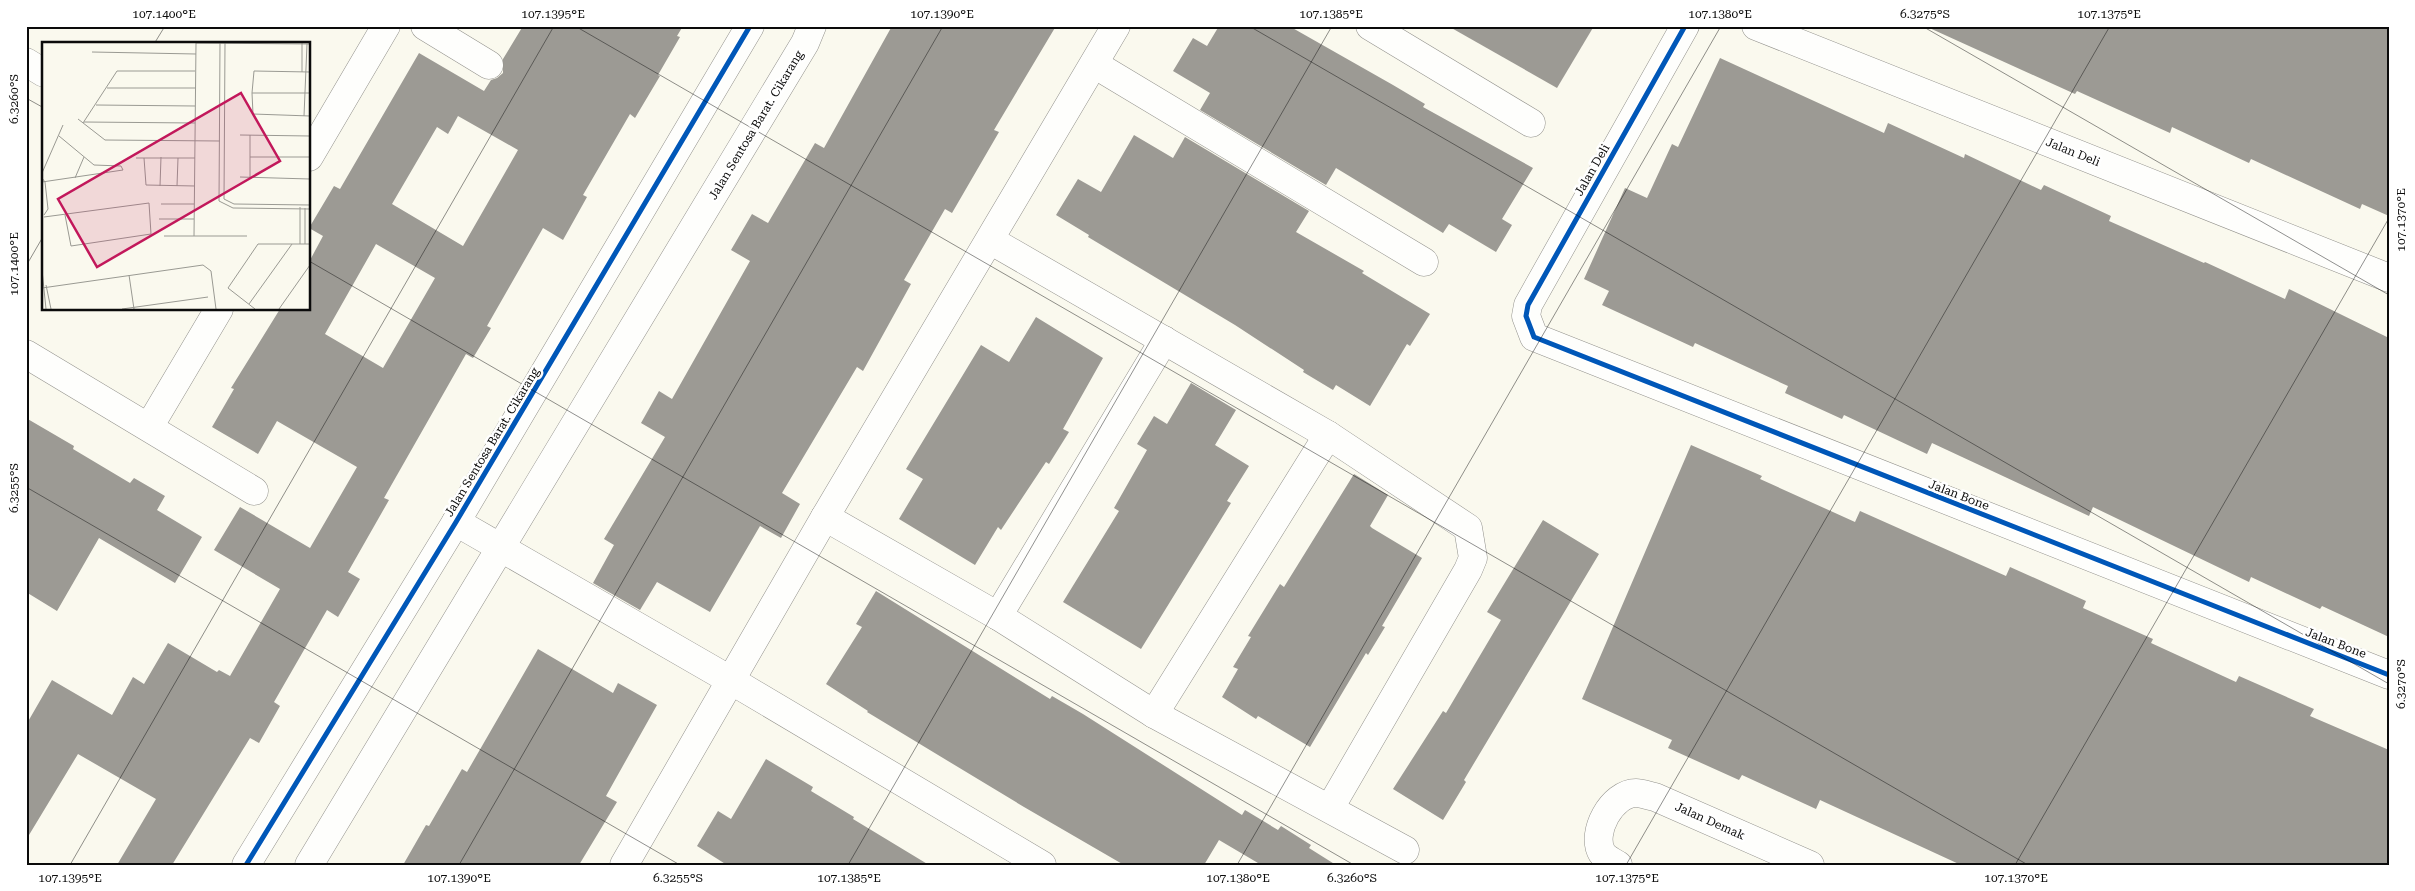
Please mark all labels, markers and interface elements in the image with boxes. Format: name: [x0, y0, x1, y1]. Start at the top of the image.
text: 107.1400°E: [132, 7, 196, 21]
text: 107.1395°E: [521, 7, 585, 21]
text: 107.1390°E: [910, 7, 974, 21]
text: 107.1385°E: [1299, 7, 1363, 21]
text: 107.1380°E: [1688, 7, 1752, 21]
text: 6.3275°S: [1900, 7, 1950, 21]
text: 107.1375°E: [2077, 7, 2141, 21]
inset map: [42, 42, 310, 310]
street label: Jalan Sentosa Barat. Cikarang: [706, 48, 806, 202]
text: 6.3260°S: [7, 74, 21, 124]
street label: Jalan Deli: [2044, 135, 2102, 169]
street label: Jalan Deli: [1572, 142, 1612, 198]
text: 107.1370°E: [2394, 188, 2408, 252]
text: 107.1400°E: [7, 232, 21, 296]
street label: Jalan Sentosa Barat. Cikarang: [442, 365, 542, 519]
text: 6.3255°S: [7, 463, 21, 513]
street label: Jalan Bone: [1927, 477, 1992, 513]
street label: Jalan Bone: [2304, 625, 2369, 661]
text: 6.3270°S: [2394, 659, 2408, 709]
street label: Jalan Demak: [1673, 799, 1747, 843]
text: 107.1395°E: [38, 871, 102, 885]
text: 107.1390°E: [427, 871, 491, 885]
text: 6.3255°S: [653, 871, 703, 885]
text: 107.1385°E: [817, 871, 881, 885]
text: 107.1380°E: [1206, 871, 1270, 885]
text: 6.3260°S: [1327, 871, 1377, 885]
text: 107.1375°E: [1595, 871, 1659, 885]
text: 107.1370°E: [1984, 871, 2048, 885]

